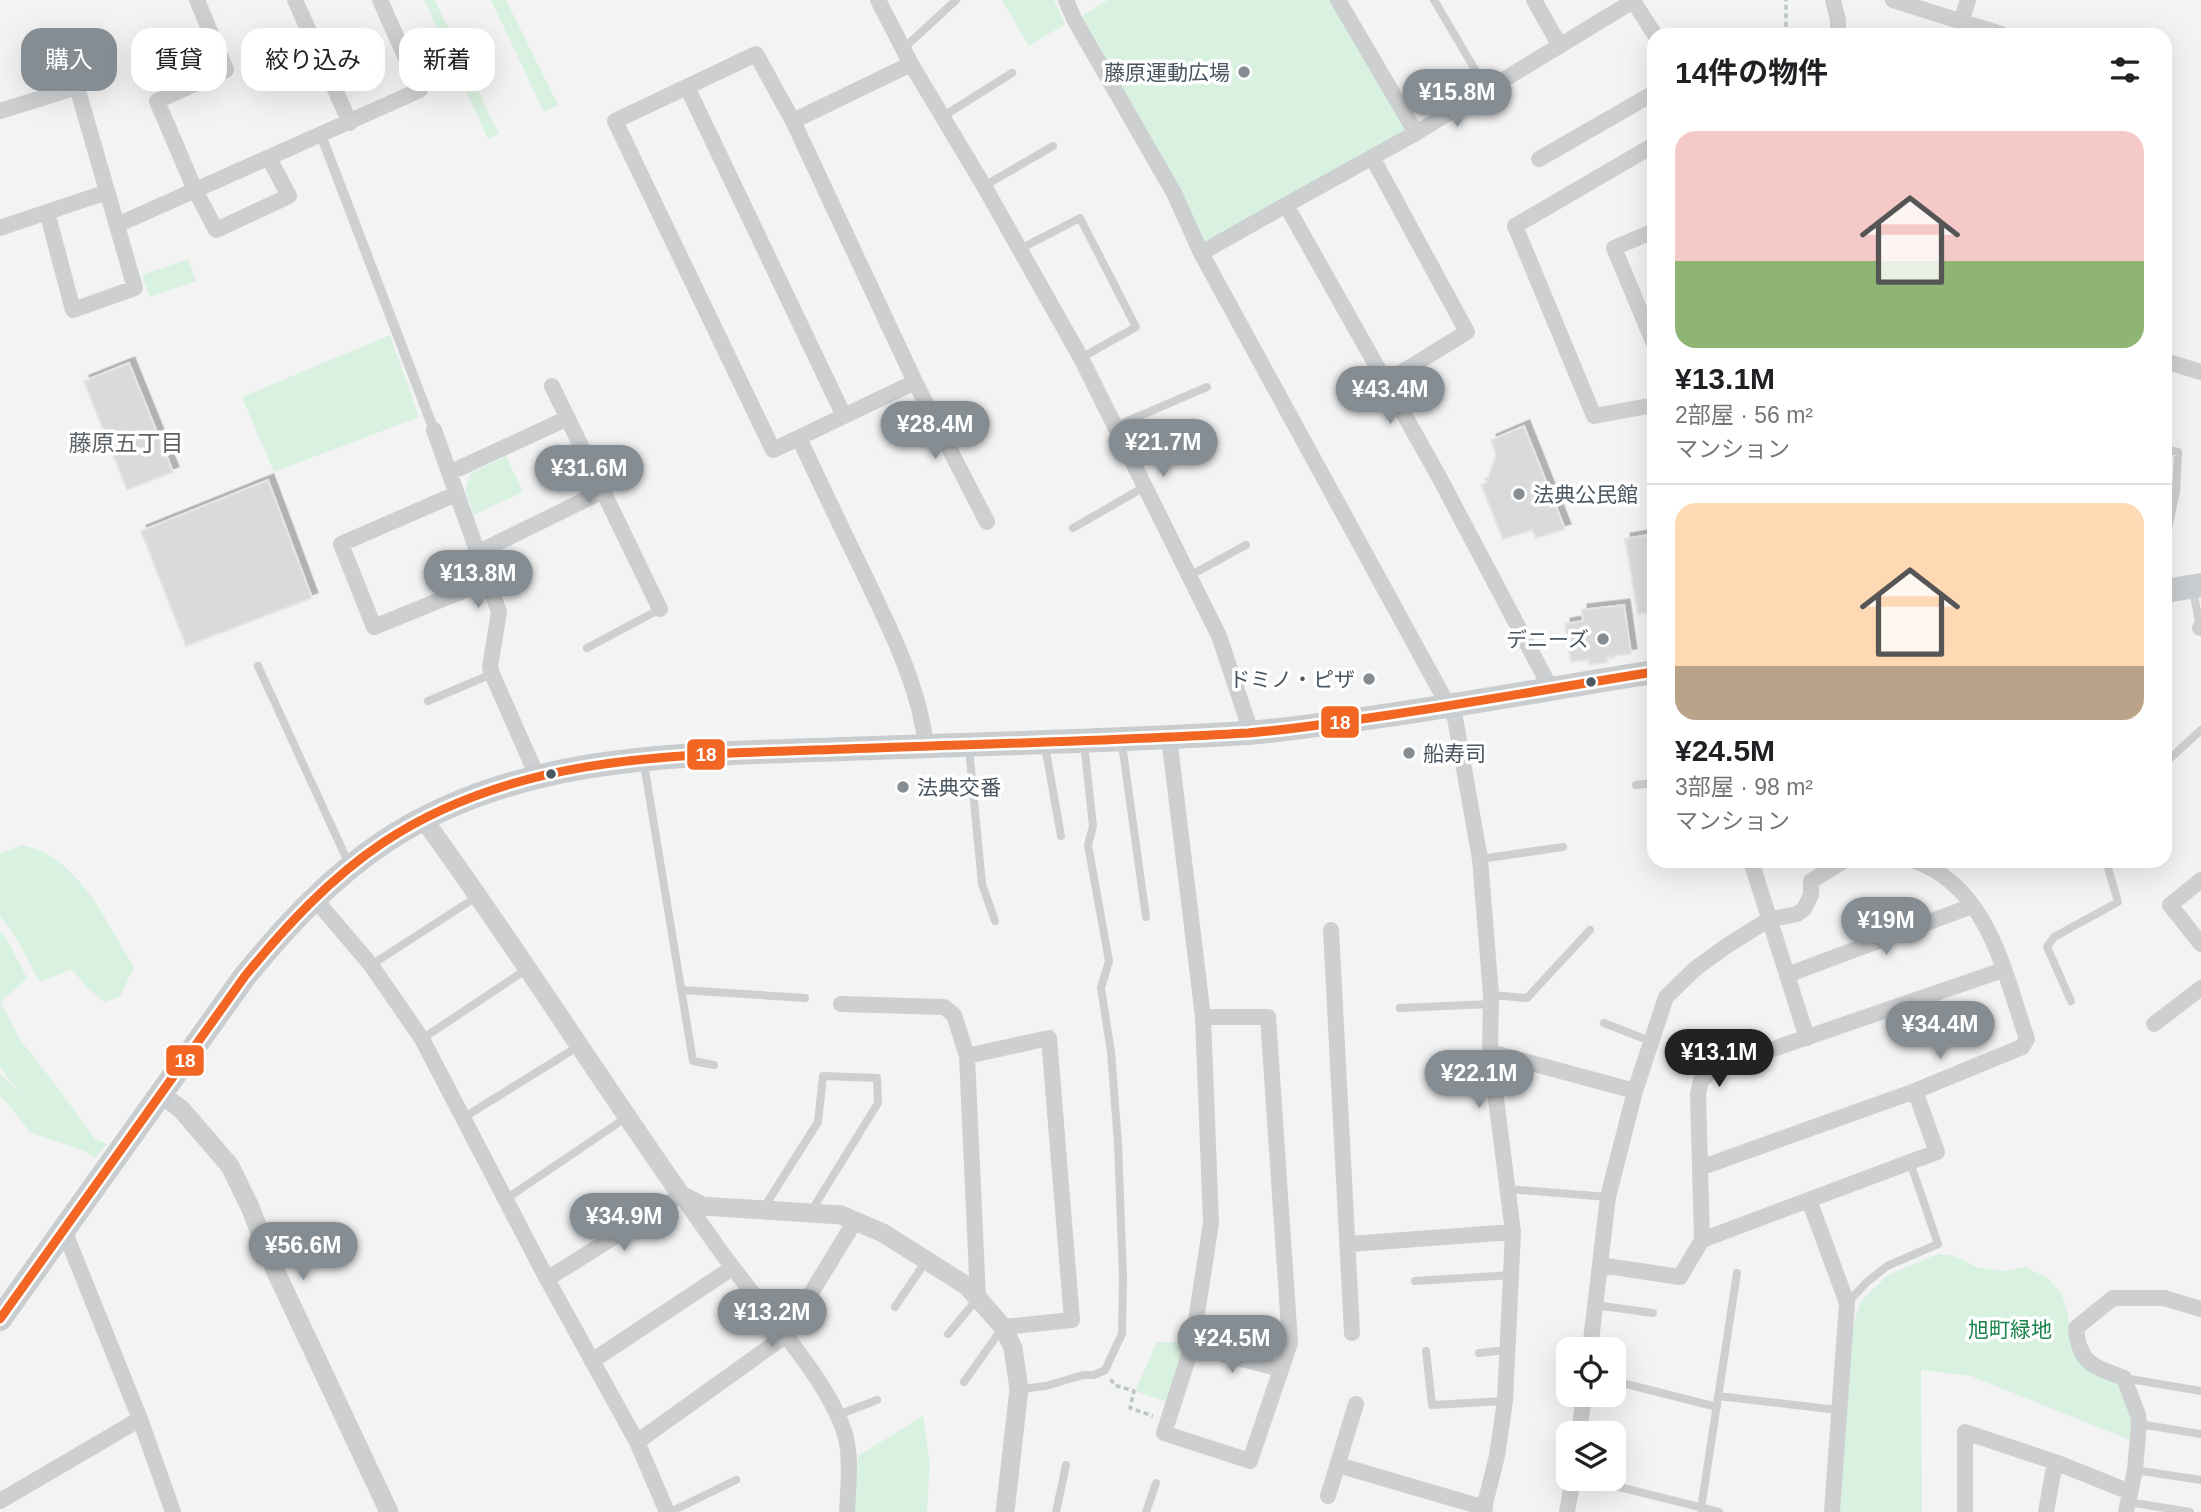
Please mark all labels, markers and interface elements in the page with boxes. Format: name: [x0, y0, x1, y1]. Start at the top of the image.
chip: 購入: [21, 28, 117, 91]
chip: 賃貸: [131, 28, 227, 91]
chip: 絞り込み: [241, 28, 385, 91]
chip: 新着: [399, 28, 495, 91]
icon: filters: [2106, 51, 2144, 89]
text: 14件の物件: [1675, 56, 1828, 89]
place label: 藤原運動広場: [1104, 61, 1230, 84]
marker: 藤原運動広場: [1236, 64, 1252, 80]
pin: ¥15.8M: [1400, 69, 1514, 129]
text: ¥15.8M: [1419, 79, 1495, 105]
icon: home: [1847, 177, 1973, 303]
text: ¥13.1M: [1675, 362, 1775, 395]
pin: ¥43.4M: [1333, 366, 1447, 426]
text: ¥43.4M: [1352, 376, 1428, 402]
pin: ¥28.4M: [878, 402, 992, 461]
text: 2部屋 · 56 m²: [1675, 402, 1813, 428]
text: ¥28.4M: [897, 411, 973, 437]
pin: ¥21.7M: [1106, 420, 1220, 479]
text: ¥21.7M: [1125, 429, 1201, 455]
district label: 藤原五丁目: [69, 430, 184, 456]
text: マンション: [1675, 436, 1790, 462]
pin: ¥31.6M: [532, 446, 646, 505]
text: ¥31.6M: [551, 455, 627, 481]
place label: 法典公民館: [1533, 483, 1638, 506]
marker: 法典公民館: [1511, 486, 1527, 502]
icon: home: [1847, 549, 1973, 675]
pin: ¥13.8M: [421, 550, 535, 610]
text: ¥13.8M: [440, 560, 516, 586]
place label: デニーズ: [1506, 628, 1589, 651]
marker: デニーズ: [1595, 631, 1611, 647]
place label: ドミノ・ピザ: [1229, 668, 1355, 691]
marker: ドミノ・ピザ: [1361, 671, 1377, 687]
unlabelled marker: [1584, 675, 1598, 689]
line badge: 18: [1320, 705, 1360, 739]
text: 18: [1329, 712, 1351, 733]
text: ¥24.5M: [1675, 734, 1775, 767]
line badge: 18: [686, 738, 726, 771]
place label: 船寿司: [1423, 742, 1486, 765]
text: 18: [695, 744, 717, 765]
marker: 船寿司: [1401, 745, 1417, 761]
unlabelled marker: [544, 767, 558, 781]
text: 3部屋 · 98 m²: [1675, 774, 1813, 800]
place label: 法典交番: [917, 776, 1001, 799]
marker: 法典交番: [895, 779, 911, 795]
text: マンション: [1675, 808, 1790, 834]
pin: ¥19M: [1845, 898, 1927, 957]
text: ¥19M: [1857, 907, 1915, 933]
pin: ¥34.4M: [1883, 1002, 1997, 1061]
text: ¥34.4M: [1902, 1011, 1978, 1037]
pin: ¥13.1M: [1662, 1030, 1776, 1089]
text: ¥13.1M: [1681, 1039, 1757, 1065]
line badge: 18: [165, 1044, 205, 1077]
text: 18: [174, 1050, 196, 1071]
pin: ¥22.1M: [1422, 1050, 1536, 1110]
text: ¥22.1M: [1441, 1060, 1517, 1086]
pin: ¥34.9M: [567, 1194, 681, 1253]
text: ¥34.9M: [586, 1203, 662, 1229]
pin: ¥56.6M: [246, 1222, 360, 1282]
text: ¥56.6M: [265, 1232, 341, 1258]
pin: ¥13.2M: [715, 1290, 829, 1349]
text: ¥13.2M: [734, 1299, 810, 1325]
pin: ¥24.5M: [1175, 1316, 1289, 1375]
park label: 旭町緑地: [1968, 1318, 2052, 1341]
text: ¥24.5M: [1194, 1325, 1270, 1351]
map controls: [1556, 1337, 1626, 1491]
button: locate: [1556, 1337, 1626, 1407]
button: layers: [1556, 1421, 1626, 1491]

